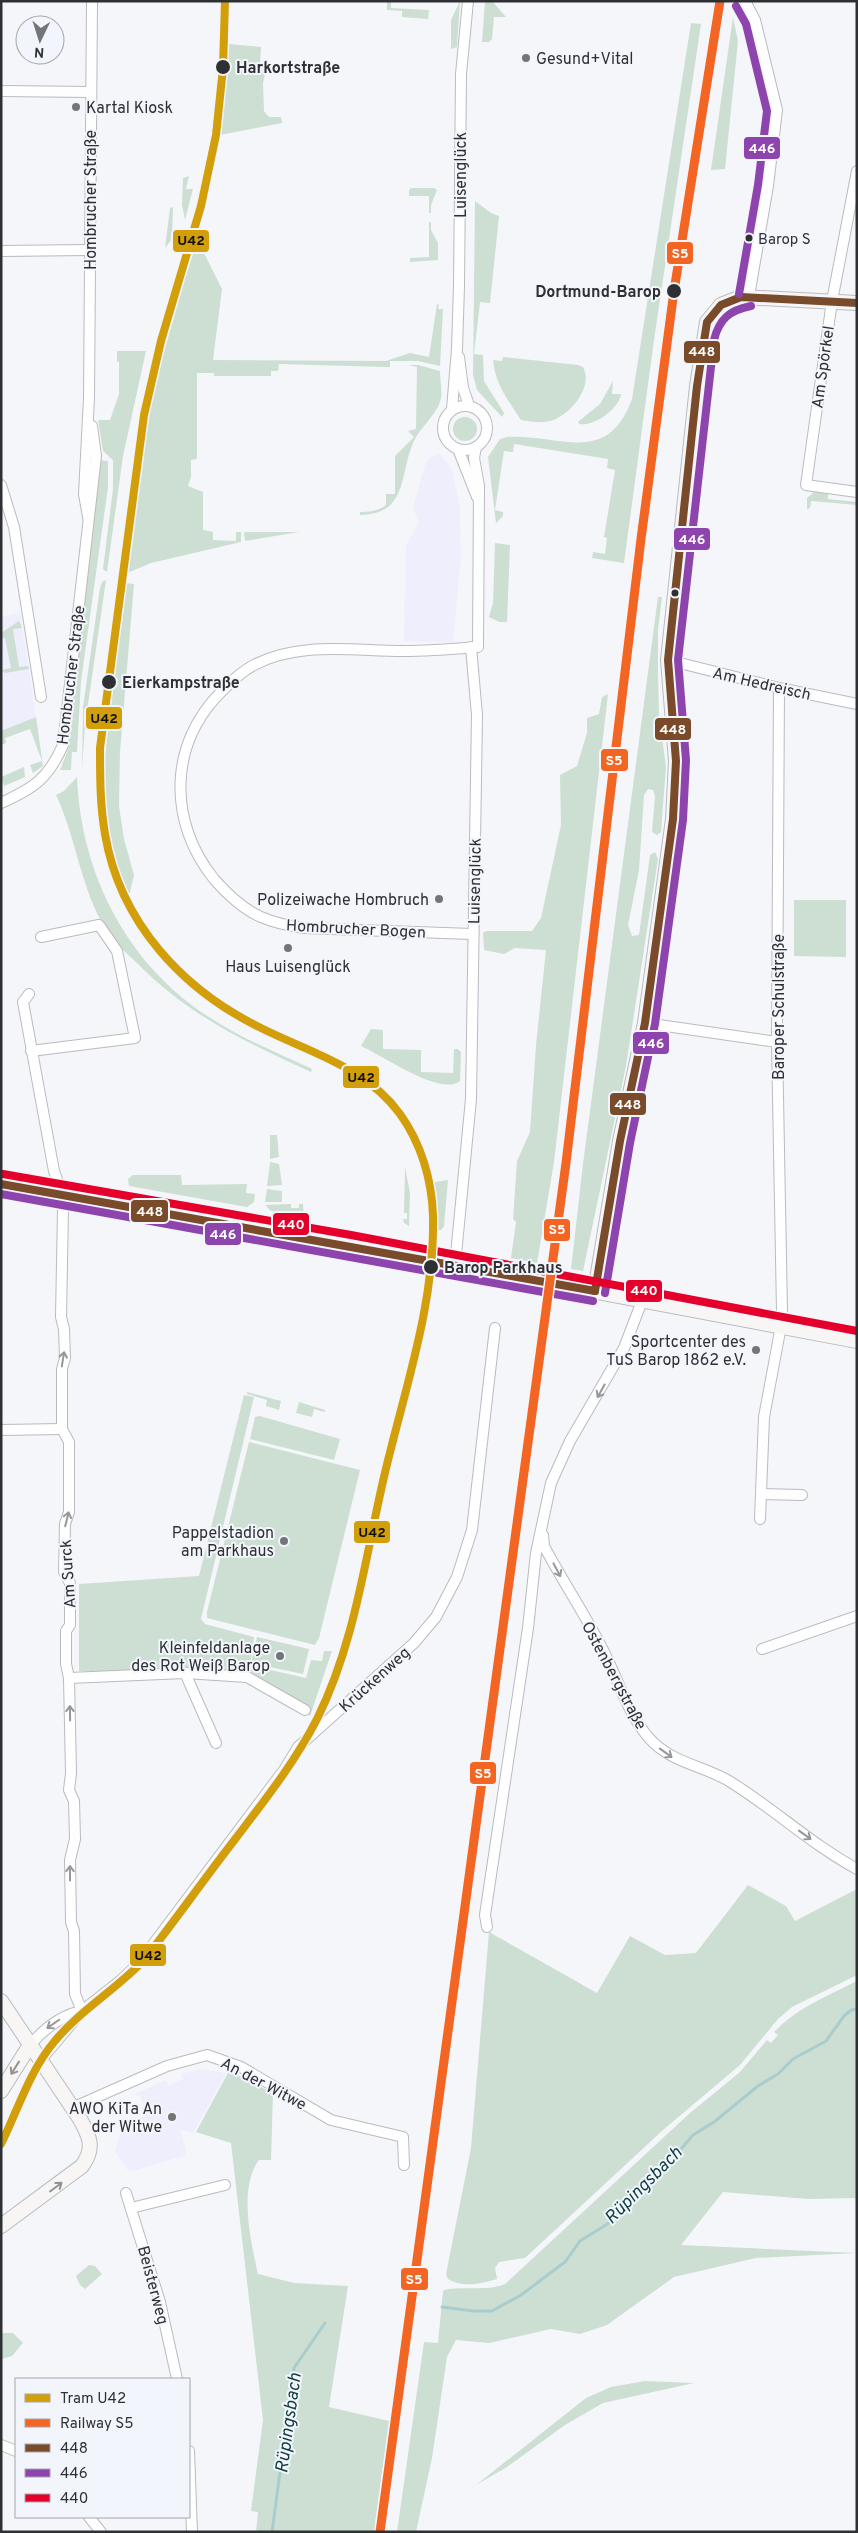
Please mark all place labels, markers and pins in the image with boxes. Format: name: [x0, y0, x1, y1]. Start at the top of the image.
place label: Gesund+Vital: [536, 50, 633, 70]
marker: Gesund+Vital: [520, 52, 532, 64]
marker: Harkortstraße: [214, 58, 232, 76]
place label: Harkortstraße: [236, 59, 340, 79]
place label: Kartal Kiosk: [86, 99, 173, 119]
marker: Kartal Kiosk: [70, 101, 82, 113]
place label: Barop S: [758, 231, 811, 250]
marker: Barop S: [744, 233, 754, 243]
marker: Dortmund-Barop: [665, 282, 683, 300]
place label: Dortmund-Barop: [535, 283, 661, 303]
unlabelled marker: [670, 588, 680, 598]
marker: Eierkampstraße: [100, 673, 118, 691]
place label: Eierkampstraße: [122, 674, 240, 694]
place label: Polizeiwache Hombruch: [257, 891, 429, 911]
marker: Polizeiwache Hombruch: [433, 893, 445, 905]
marker: Haus Luisenglück: [282, 942, 294, 954]
place label: Haus Luisenglück: [225, 958, 351, 978]
marker: Barop Parkhaus: [422, 1258, 440, 1276]
place label: Barop Parkhaus: [444, 1259, 563, 1279]
place label: Sportcenter des TuS Barop 1862 e.V.: [606, 1333, 746, 1371]
marker: Sportcenter des TuS Barop 1862 e.V.: [750, 1344, 762, 1356]
place label: Pappelstadion am Parkhaus: [172, 1524, 274, 1562]
marker: Pappelstadion am Parkhaus: [278, 1535, 290, 1547]
place label: Kleinfeldanlage des Rot Weiß Barop: [131, 1639, 270, 1677]
marker: Kleinfeldanlage des Rot Weiß Barop: [274, 1650, 286, 1662]
place label: AWO KiTa An der Witwe: [69, 2100, 162, 2138]
marker: AWO KiTa An der Witwe: [166, 2111, 178, 2123]

